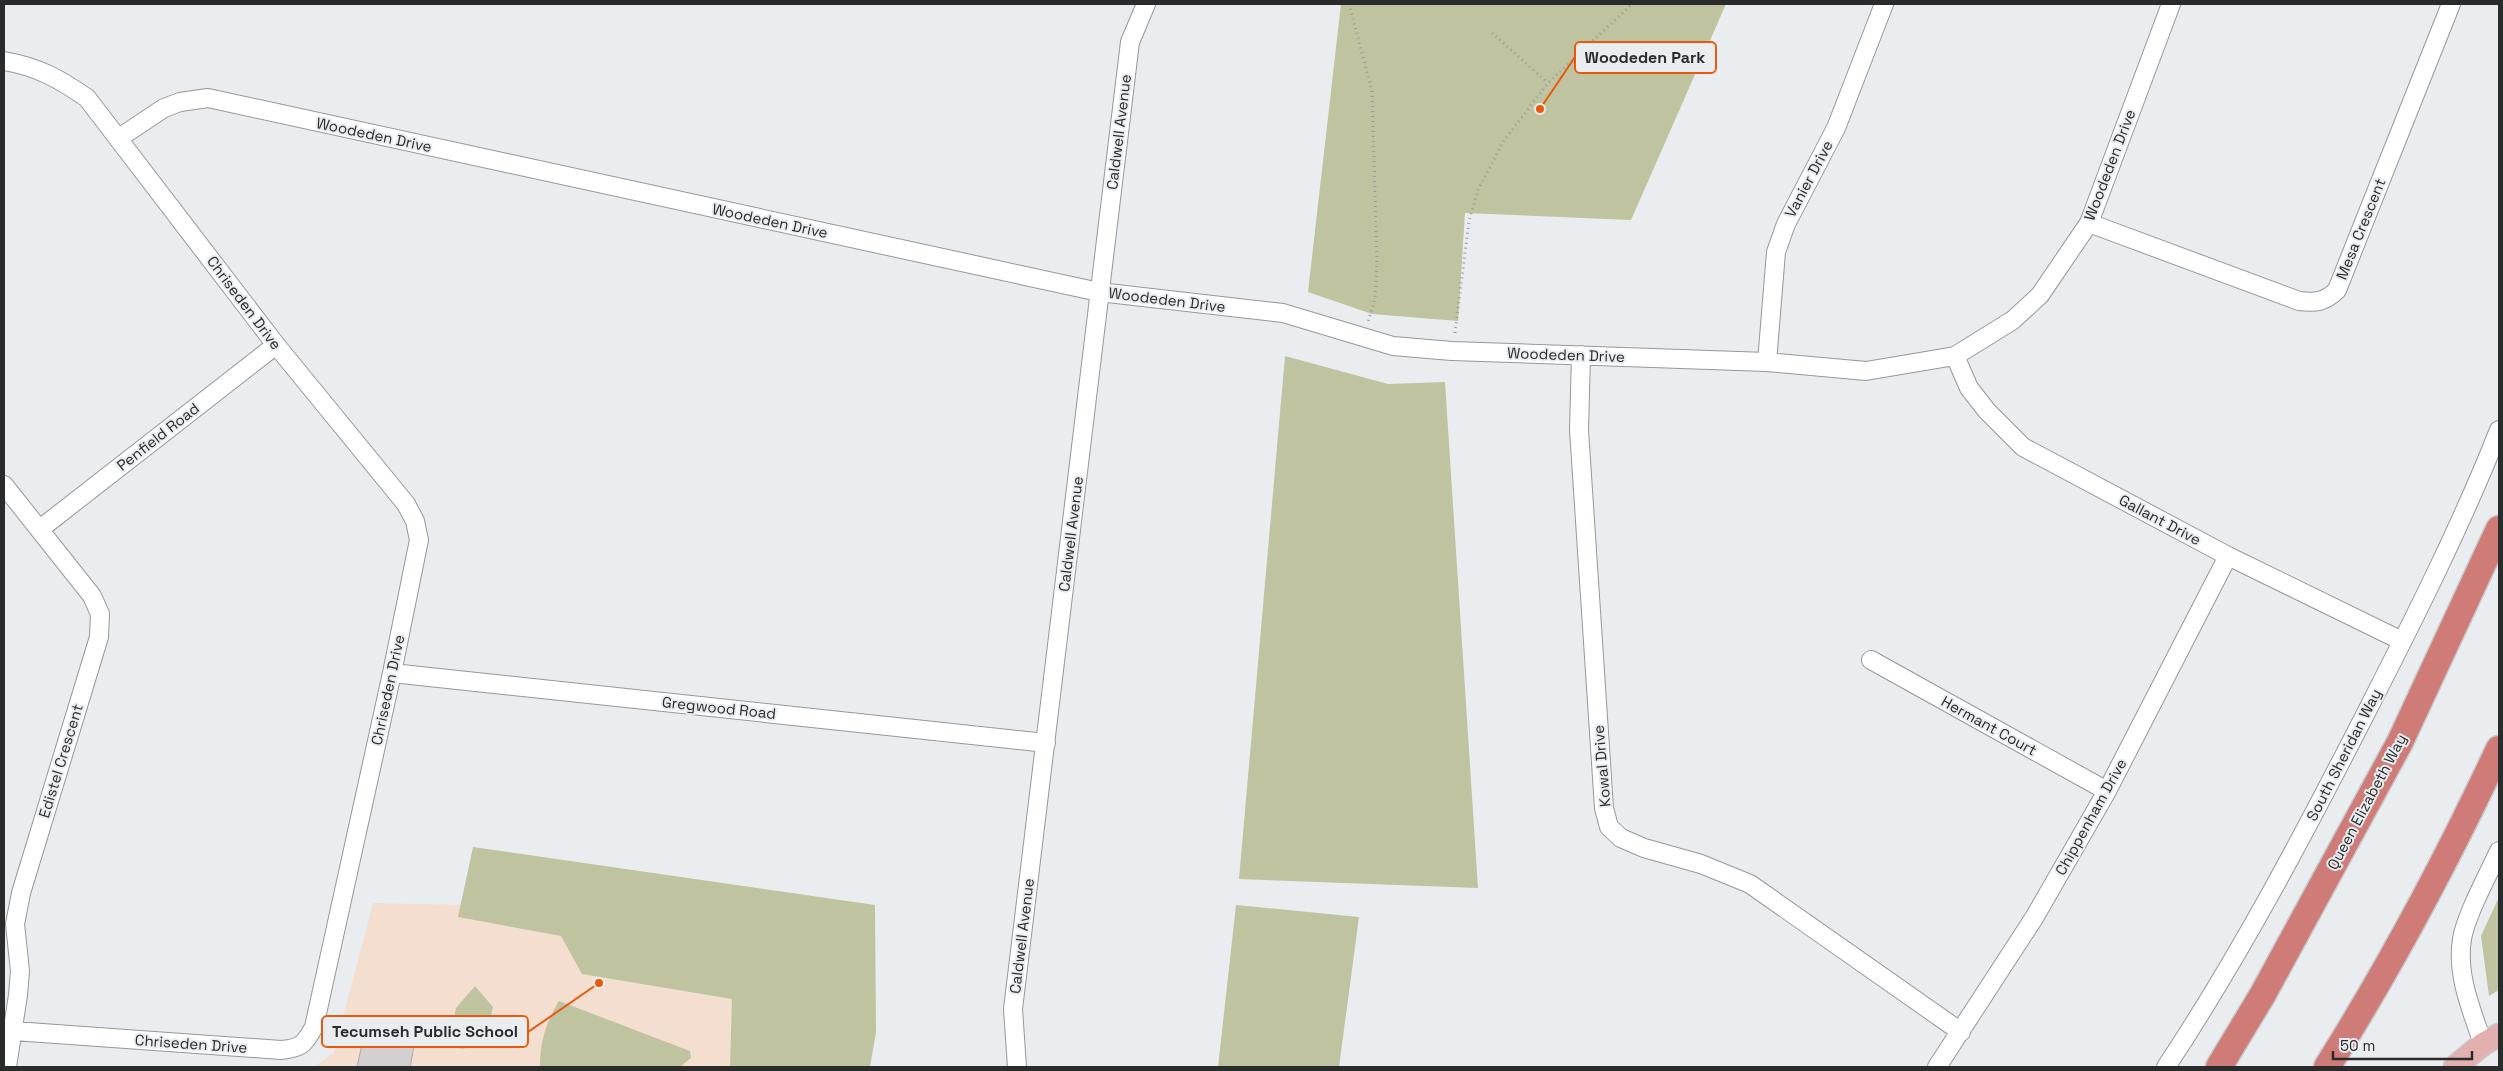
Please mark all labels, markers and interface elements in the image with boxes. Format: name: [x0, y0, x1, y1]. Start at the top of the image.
callout: Woodeden Park: [1575, 42, 1716, 73]
text: Woodeden Park: [1585, 47, 1705, 68]
street label: Caldwell Avenue: [1102, 73, 1135, 191]
street label: Woodeden Drive: [2080, 106, 2140, 223]
street label: Woodeden Drive: [315, 113, 434, 156]
street label: Vanier Drive: [1780, 137, 1837, 221]
street label: Mesa Crescent: [2332, 175, 2390, 282]
street label: Woodeden Drive: [711, 199, 830, 242]
street label: Chriseden Drive: [203, 252, 286, 353]
street label: Woodeden Drive: [1108, 283, 1227, 316]
street label: Woodeden Drive: [1507, 343, 1625, 366]
street label: Penfield Road: [113, 399, 203, 475]
street label: Caldwell Avenue: [1054, 475, 1087, 593]
street label: Gallant Drive: [2116, 490, 2205, 549]
street label: Chriseden Drive: [367, 633, 409, 747]
street label: South Sheridan Way: [2302, 685, 2385, 824]
street label: Hermant Court: [1938, 691, 2040, 760]
street label: Gregwood Road: [661, 692, 777, 723]
street label: Edistel Crescent: [34, 702, 87, 820]
street label: Kowal Drive: [1588, 724, 1615, 808]
street label: Queen Elizabeth Way: [2323, 731, 2410, 873]
street label: Chippenham Drive: [2051, 755, 2131, 878]
street label: Caldwell Avenue: [1005, 877, 1038, 995]
callout: Tecumseh Public School: [322, 1016, 528, 1047]
text: Tecumseh Public School: [332, 1021, 518, 1042]
scale bar: [2333, 1028, 2472, 1060]
street label: Chriseden Drive: [134, 1030, 248, 1057]
text: 50 m: [2340, 1036, 2375, 1055]

